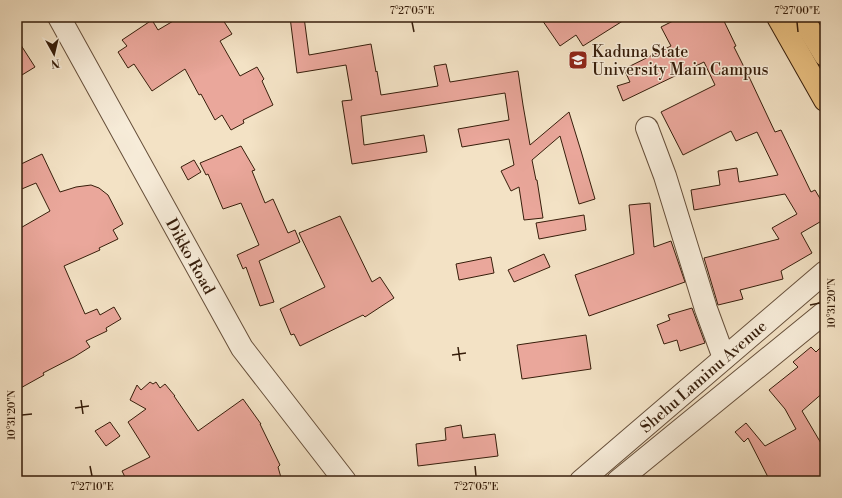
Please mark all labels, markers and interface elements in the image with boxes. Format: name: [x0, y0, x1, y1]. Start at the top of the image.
text: 7°27'05"E: [390, 5, 434, 17]
text: 7°27'00"E: [774, 5, 820, 17]
north arrow: [34, 34, 74, 74]
place label: Kaduna State University Main Campus: [592, 42, 769, 80]
school or university icon: Kaduna State University Main Campus: [567, 49, 589, 71]
text: N: [50, 55, 61, 70]
street label: Dikko Road: [161, 215, 219, 298]
text: 10°31'20"N: [826, 278, 838, 328]
street label: Shehu Laminu Avenue: [636, 316, 771, 437]
text: 10°31'20"N: [6, 390, 18, 440]
text: 7°27'10"E: [70, 481, 114, 493]
text: 7°27'05"E: [454, 481, 498, 493]

